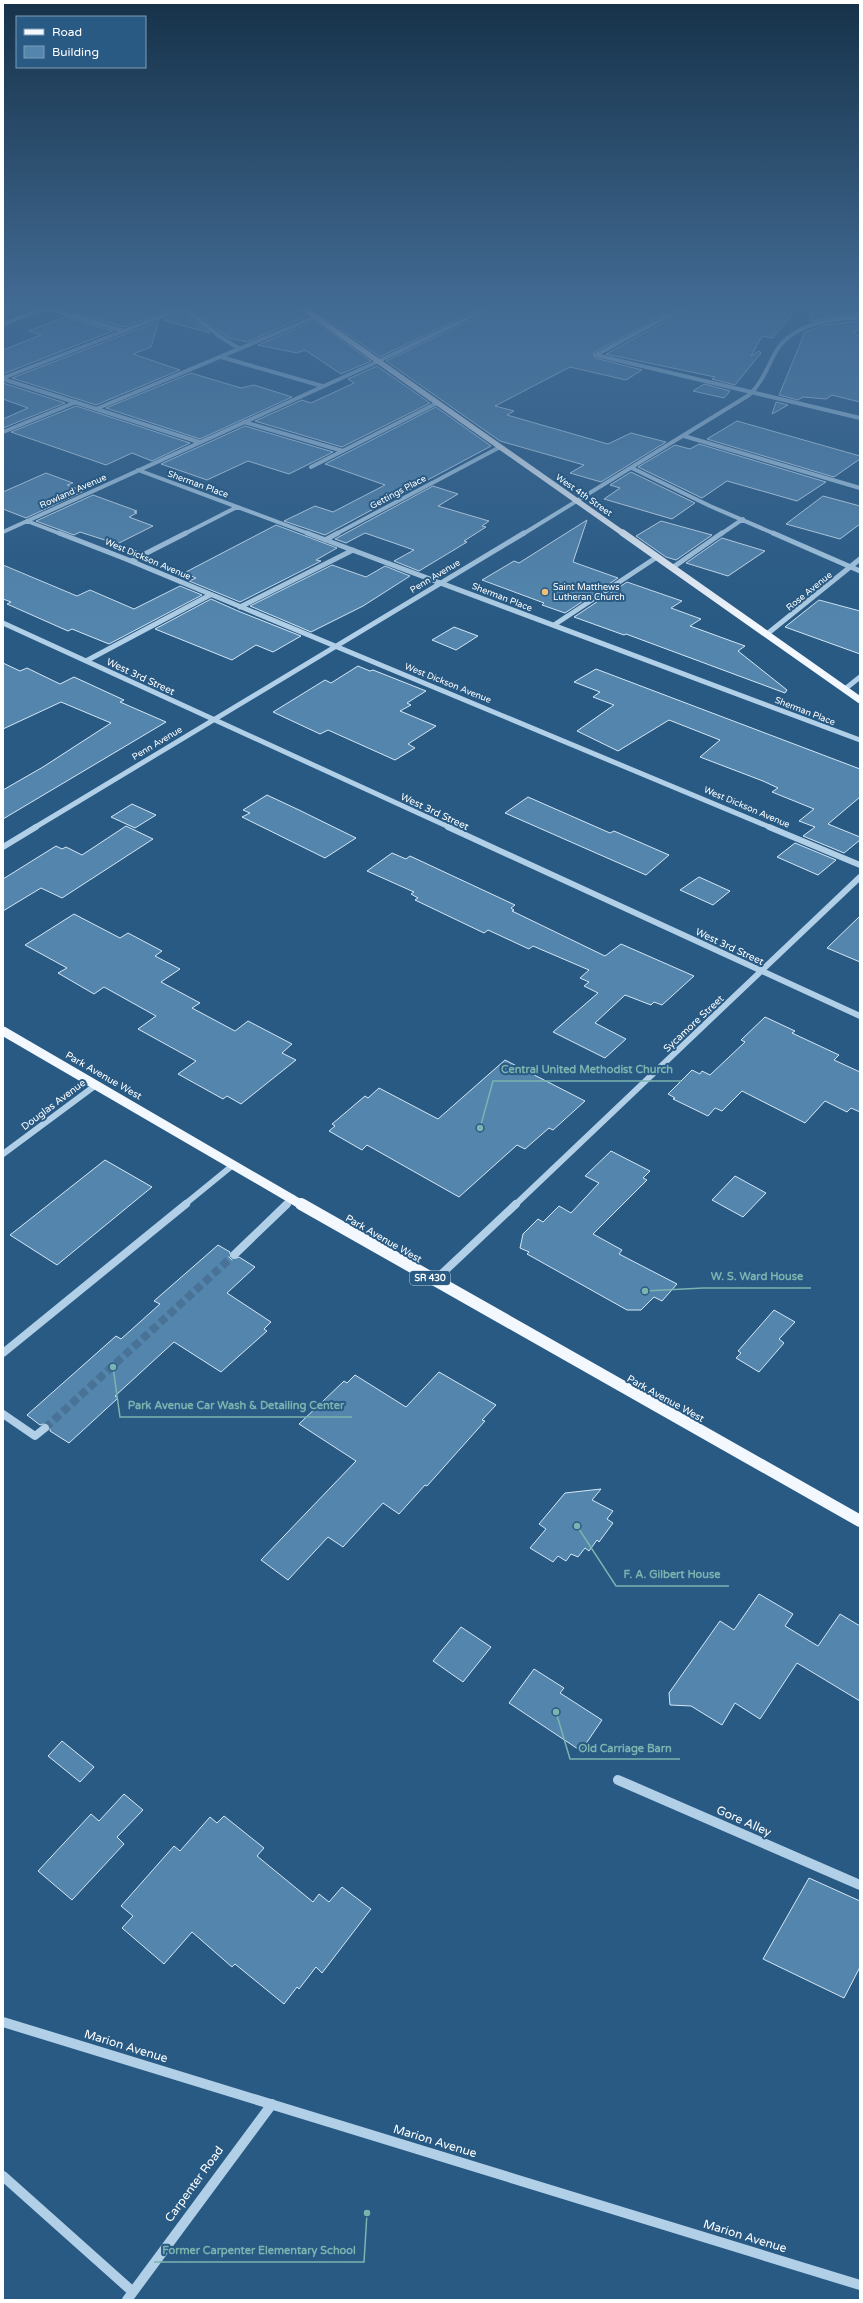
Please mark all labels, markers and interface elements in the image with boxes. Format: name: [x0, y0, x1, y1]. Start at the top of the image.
legend: [16, 16, 146, 68]
text: Road: [52, 25, 82, 39]
text: Building: [52, 45, 99, 59]
street label: Sherman Place: [166, 468, 230, 501]
street label: Rowland Avenue: [38, 472, 108, 511]
street label: West 4th Street: [553, 472, 615, 519]
street label: Gettings Place: [368, 473, 428, 512]
street label: West Dickson Avenue: [103, 536, 192, 583]
street label: Penn Avenue: [408, 557, 462, 596]
street label: Rose Avenue: [784, 570, 834, 613]
street label: Sherman Place: [470, 581, 534, 614]
place label: Saint Matthews Lutheran Church: [553, 582, 625, 603]
marker: Saint Matthews Lutheran Church: [540, 587, 550, 597]
street label: West 3rd Street: [105, 656, 177, 698]
street label: West Dickson Avenue: [403, 661, 493, 706]
street label: Sherman Place: [773, 695, 837, 728]
street label: Penn Avenue: [130, 724, 184, 763]
street label: West Dickson Avenue: [702, 784, 791, 831]
street label: West 3rd Street: [399, 791, 471, 833]
street label: West 3rd Street: [694, 926, 766, 968]
street label: Sycamore Street: [661, 993, 726, 1055]
street label: Park Avenue West: [63, 1049, 144, 1103]
callout: Central United Methodist Church: [493, 1058, 681, 1081]
text: Central United Methodist Church: [501, 1063, 673, 1076]
street label: Douglas Avenue: [19, 1077, 88, 1133]
street label: Park Avenue West: [343, 1212, 424, 1266]
callout: W. S. Ward House: [703, 1265, 811, 1288]
text: W. S. Ward House: [711, 1270, 804, 1283]
road number: SR 430: [410, 1271, 450, 1285]
street label: Park Avenue West: [625, 1373, 706, 1425]
callout: Park Avenue Car Wash & Detailing Center: [120, 1394, 352, 1417]
text: Park Avenue Car Wash & Detailing Center: [128, 1399, 345, 1413]
callout: F. A. Gilbert House: [616, 1563, 729, 1586]
text: F. A. Gilbert House: [624, 1568, 721, 1581]
callout: Old Carriage Barn: [570, 1736, 680, 1759]
text: Old Carriage Barn: [578, 1742, 672, 1756]
street label: Gore Alley: [714, 1803, 774, 1840]
street label: Marion Avenue: [83, 2027, 170, 2065]
street label: Marion Avenue: [392, 2122, 479, 2160]
street label: Carpenter Road: [162, 2143, 226, 2225]
street label: Marion Avenue: [702, 2217, 789, 2255]
callout: Former Carpenter Elementary School: [154, 2239, 364, 2262]
text: Former Carpenter Elementary School: [162, 2244, 356, 2258]

